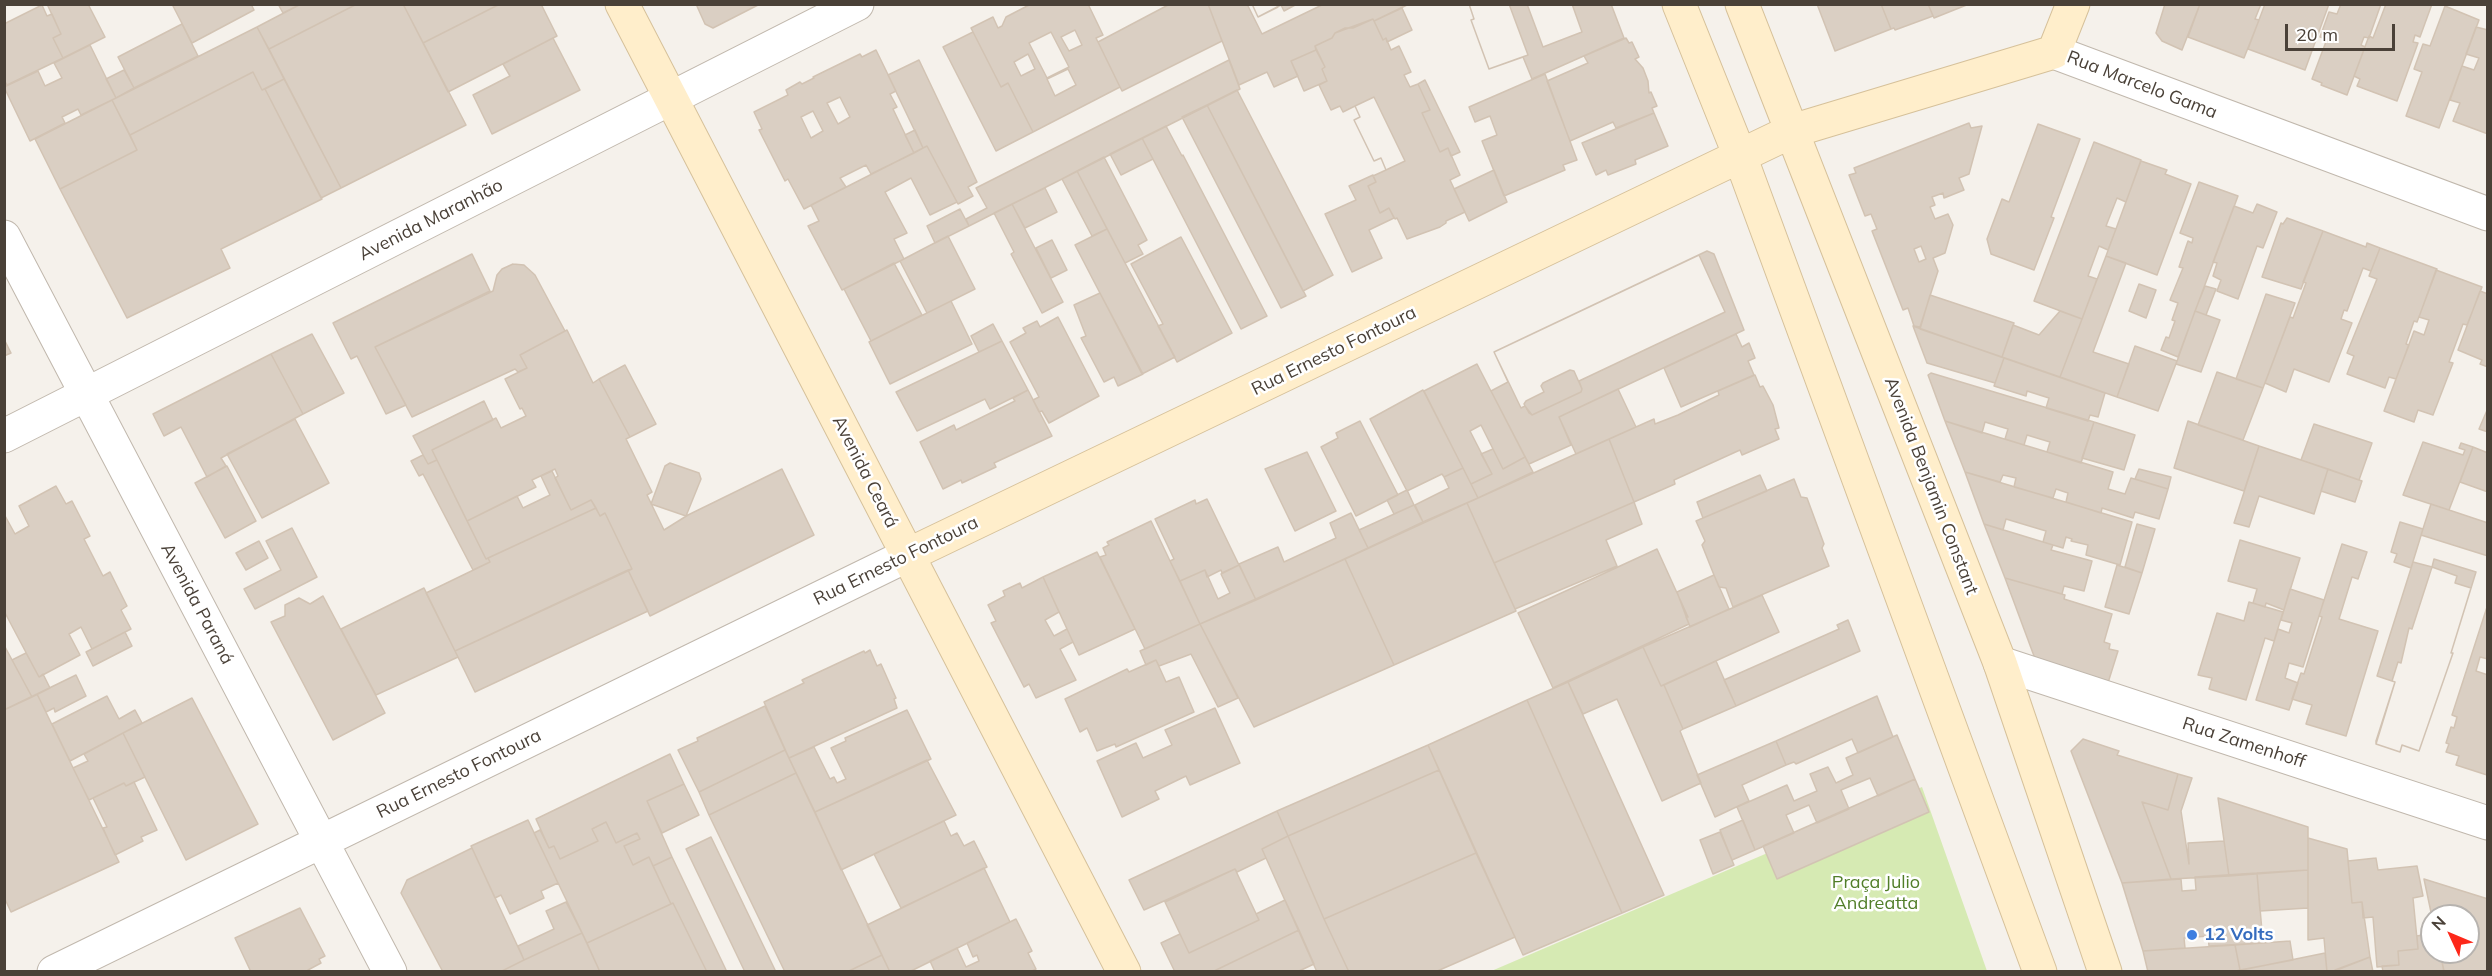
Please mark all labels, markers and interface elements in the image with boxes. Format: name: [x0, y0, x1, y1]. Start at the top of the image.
scale bar: [2288, 12, 2398, 50]
text: 20 m: [2296, 23, 2338, 46]
street label: Rua Marcelo Gama: [2064, 46, 2220, 124]
street label: Avenida Maranhão: [355, 174, 507, 266]
street label: Rua Ernesto Fontoura: [1248, 302, 1420, 400]
street label: Avenida Benjamin Constant: [1879, 374, 1983, 598]
street label: Avenida Ceará: [828, 412, 902, 532]
street label: Rua Ernesto Fontoura: [810, 512, 982, 610]
street label: Avenida Paraná: [156, 540, 238, 668]
street label: Rua Zamenhoff: [2180, 713, 2308, 773]
street label: Rua Ernesto Fontoura: [373, 725, 545, 823]
park label: Praça Julio Andreatta: [1832, 872, 1920, 914]
north arrow: [2420, 904, 2480, 964]
text: N: [2427, 912, 2450, 934]
place label: 12 Volts: [2204, 924, 2274, 946]
marker: 12 Volts: [2185, 928, 2199, 942]

